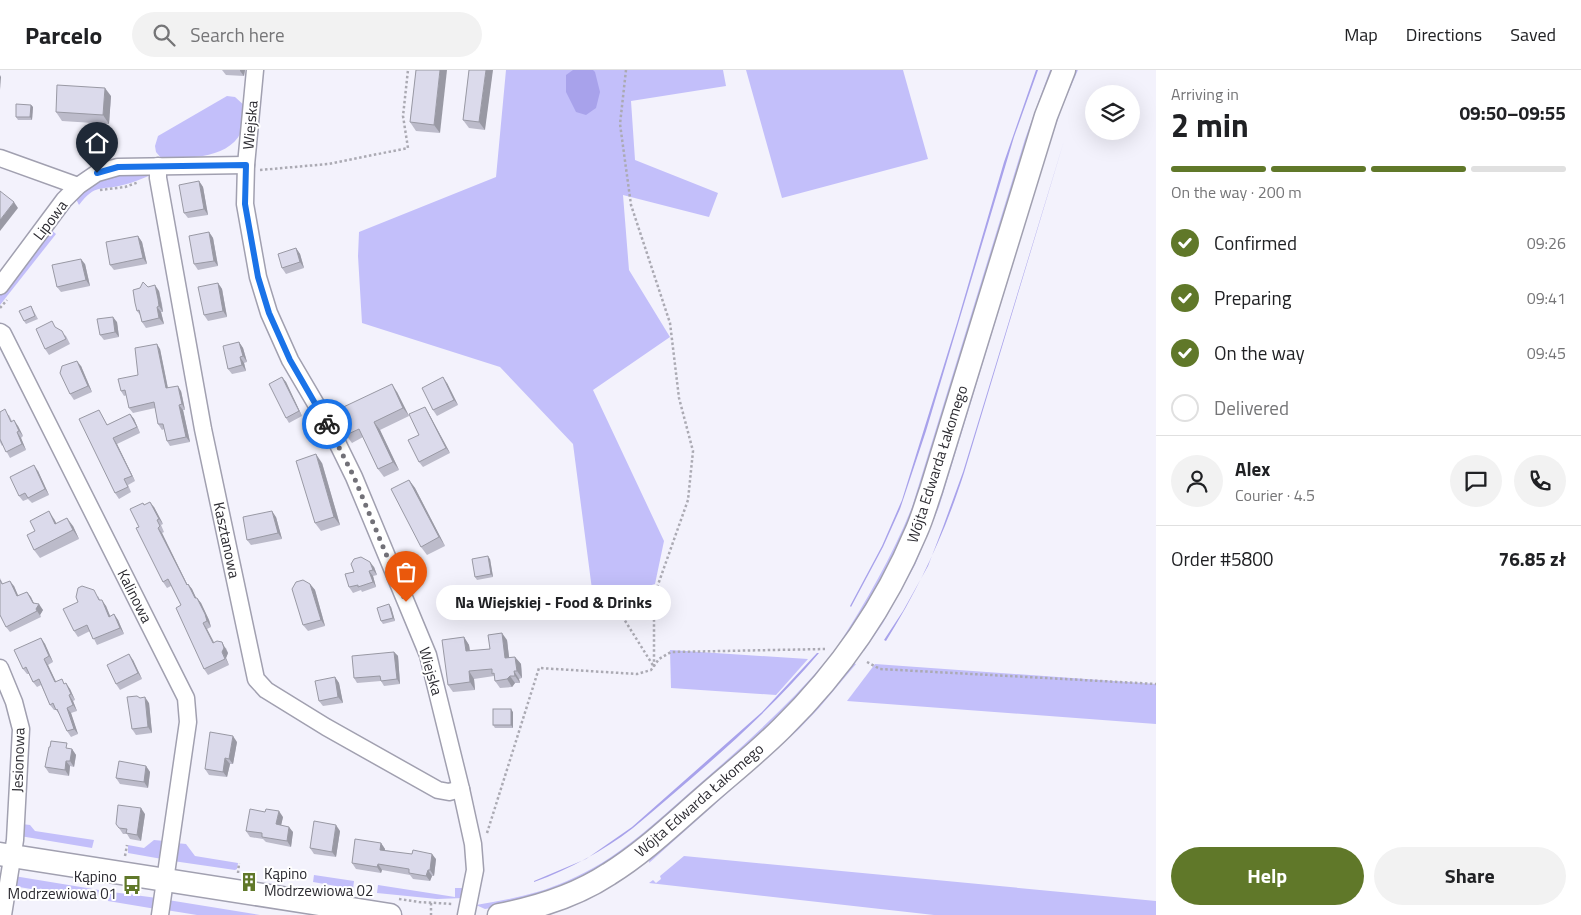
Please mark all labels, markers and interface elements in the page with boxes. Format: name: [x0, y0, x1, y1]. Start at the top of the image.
search box: [132, 12, 482, 57]
text: Parcelo: [25, 17, 102, 53]
text: Search here: [190, 20, 285, 49]
icon: search: [150, 21, 178, 49]
text: Map: [1344, 21, 1378, 48]
text: Directions: [1406, 21, 1482, 48]
text: Saved: [1510, 21, 1556, 48]
text: Arriving in: [1171, 82, 1239, 106]
map controls: [1085, 85, 1140, 140]
button: layers: [1085, 85, 1140, 140]
text: 09:50–09:55: [1459, 98, 1566, 127]
street label: Wiejska: [236, 99, 264, 150]
text: 2 min: [1171, 101, 1249, 149]
pin: [76, 122, 118, 173]
icon: home: [83, 129, 111, 157]
text: On the way · 200 m: [1171, 180, 1302, 204]
street label: Lipowa: [27, 195, 73, 245]
text: Confirmed: [1214, 228, 1297, 257]
icon: check: [1171, 229, 1199, 257]
text: 09:26: [1527, 231, 1566, 255]
text: Preparing: [1214, 283, 1291, 312]
icon: check: [1171, 284, 1199, 312]
text: 09:41: [1527, 286, 1566, 310]
text: On the way: [1214, 338, 1305, 367]
icon: check: [1171, 339, 1199, 367]
text: 09:45: [1527, 341, 1566, 365]
street label: Wójta Edwarda Łakomego: [901, 382, 973, 546]
text: Delivered: [1214, 393, 1289, 422]
courier: [302, 399, 352, 449]
icon: bike: [313, 410, 341, 438]
text: Alex: [1235, 454, 1270, 483]
button: person: [1171, 455, 1223, 507]
button: chat: [1450, 455, 1502, 507]
button: phone: [1514, 455, 1566, 507]
text: Courier · 4.5: [1235, 483, 1315, 507]
street label: Kasztanowa: [208, 500, 246, 581]
text: Order #5800: [1171, 544, 1273, 573]
text: 76.85 zł: [1499, 544, 1566, 573]
pin: [385, 551, 427, 602]
icon: bag: [392, 558, 420, 586]
street label: Kalinowa: [112, 565, 159, 627]
callout: Na Wiejskiej - Food & Drinks: [436, 584, 671, 620]
text: Na Wiejskiej - Food & Drinks: [455, 590, 652, 614]
street label: Wiejska: [413, 644, 449, 698]
street label: Jesionowa: [5, 727, 31, 793]
street label: Wójta Edwarda Łakomego: [629, 737, 769, 863]
button: Help: [1171, 847, 1364, 905]
button: Share: [1374, 847, 1566, 905]
place label: Kąpino Modrzewiowa 02: [264, 862, 373, 902]
place label: Kąpino Modrzewiowa 01: [8, 865, 117, 905]
building icon: Kąpino Modrzewiowa 02: [238, 871, 260, 893]
bus stop icon: Kąpino Modrzewiowa 01: [121, 874, 143, 896]

